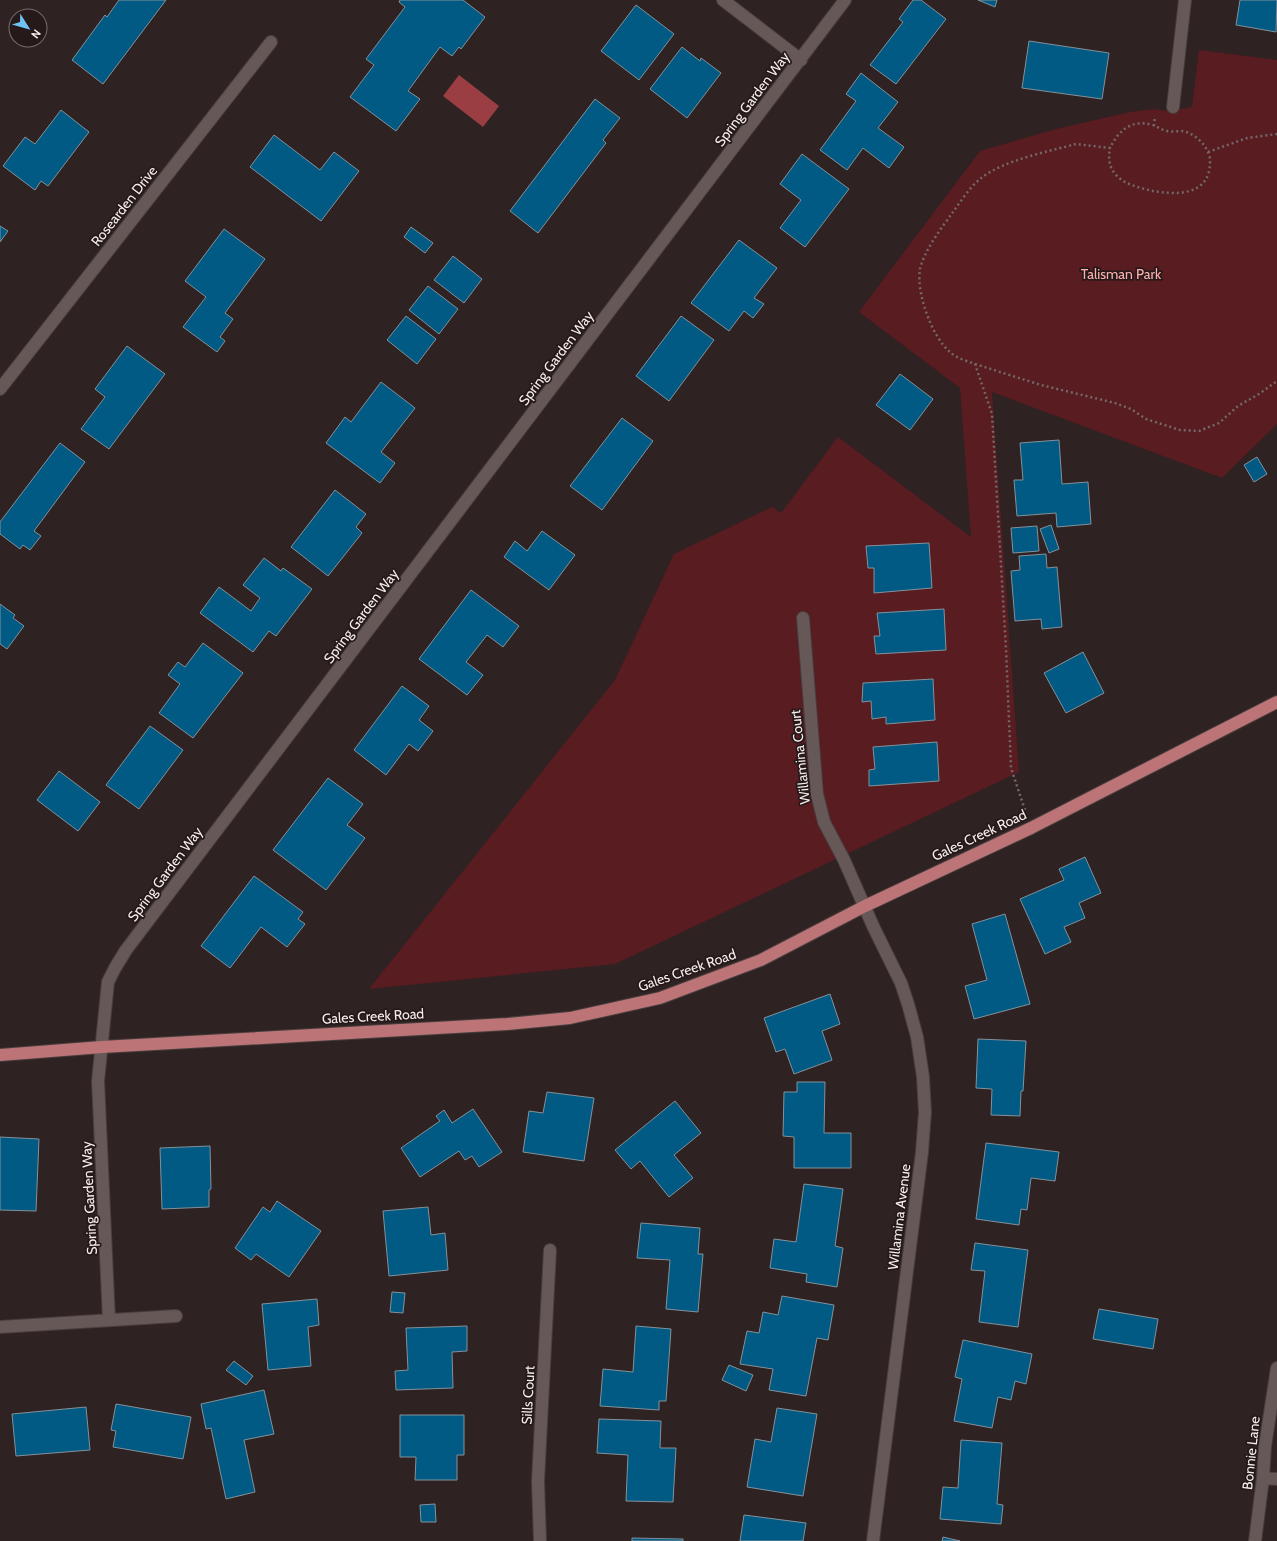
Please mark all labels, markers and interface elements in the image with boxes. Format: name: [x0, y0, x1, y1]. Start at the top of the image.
north arrow: [8, 8, 48, 48]
text: N: [28, 27, 44, 41]
street label: Spring Garden Way: [711, 48, 793, 150]
street label: Rosearden Drive: [87, 162, 161, 250]
park label: Talisman Park: [1081, 265, 1162, 283]
street label: Spring Garden Way: [515, 307, 597, 409]
street label: Spring Garden Way: [320, 565, 402, 667]
street label: Willamina Court: [786, 709, 814, 805]
street label: Gales Creek Road: [929, 805, 1029, 865]
street label: Spring Garden Way: [124, 823, 206, 925]
street label: Gales Creek Road: [636, 945, 738, 995]
street label: Gales Creek Road: [321, 1004, 425, 1028]
street label: Spring Garden Way: [77, 1141, 101, 1255]
street label: Willamina Avenue: [884, 1163, 914, 1271]
street label: Sills Court: [517, 1365, 539, 1425]
street label: Bonnie Lane: [1238, 1415, 1264, 1491]

